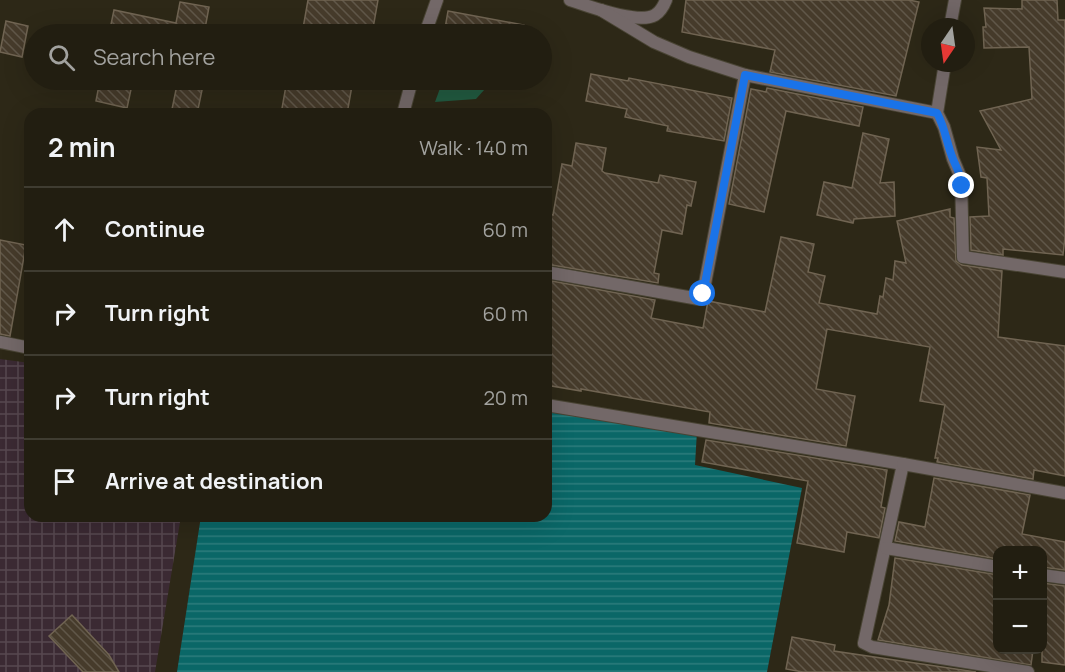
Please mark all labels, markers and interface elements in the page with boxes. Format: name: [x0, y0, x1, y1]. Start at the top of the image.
north arrow: [921, 18, 975, 72]
search box: [24, 24, 552, 90]
icon: search: [45, 41, 78, 74]
text: Search here: [93, 42, 215, 72]
text: 2 min: [48, 129, 116, 165]
text: Walk · 140 m: [419, 134, 528, 161]
route end: [948, 172, 974, 198]
icon: ahead: [48, 213, 81, 246]
text: Continue: [105, 214, 205, 244]
text: 60 m: [482, 216, 528, 243]
route start: [689, 280, 715, 306]
icon: right: [48, 297, 81, 330]
text: Turn right: [105, 298, 210, 328]
text: 60 m: [482, 300, 528, 327]
icon: right: [48, 381, 81, 414]
text: Turn right: [105, 382, 210, 412]
text: 20 m: [483, 384, 528, 411]
icon: arrive: [48, 465, 81, 498]
text: Arrive at destination: [105, 466, 323, 496]
map controls: [993, 546, 1047, 654]
button: +: [993, 546, 1047, 600]
button: −: [993, 600, 1047, 654]

